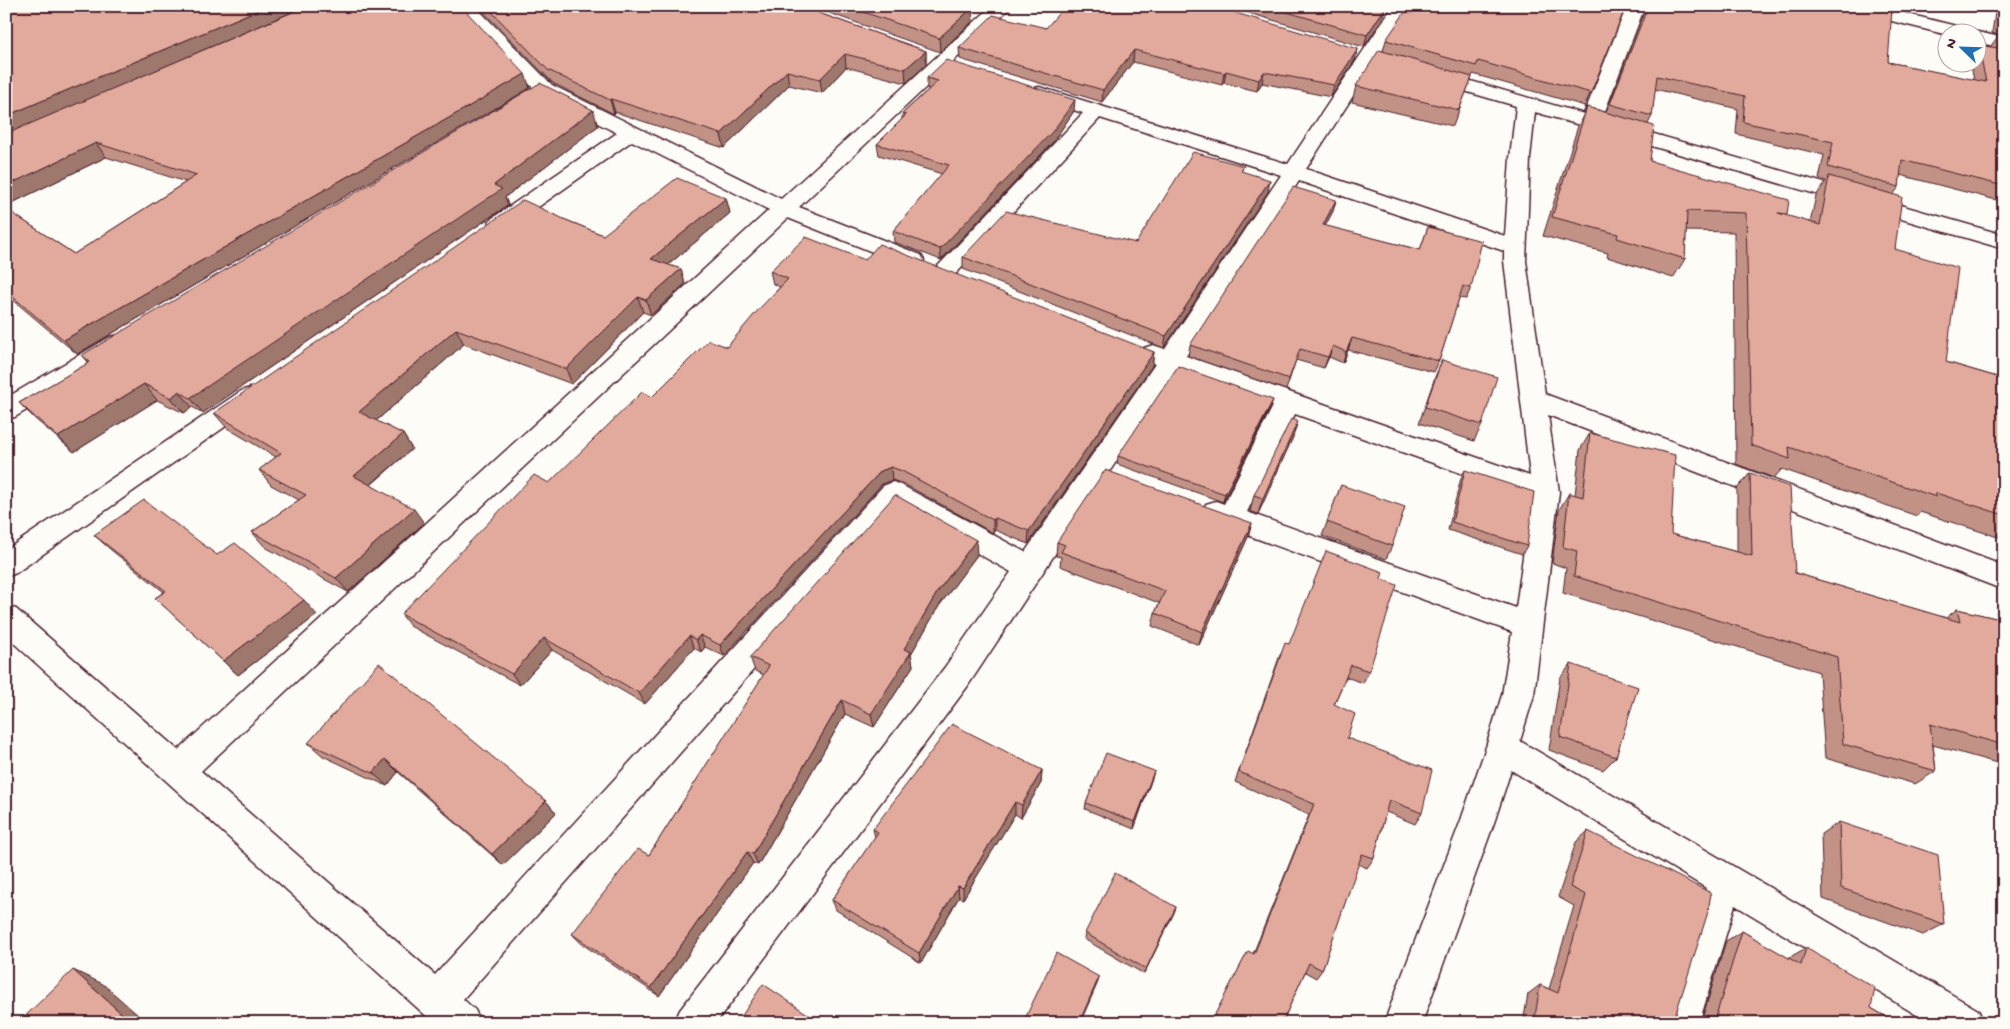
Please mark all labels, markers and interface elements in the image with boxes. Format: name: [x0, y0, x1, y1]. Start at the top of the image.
north arrow: [1938, 22, 1988, 72]
text: N: [1943, 36, 1962, 51]

